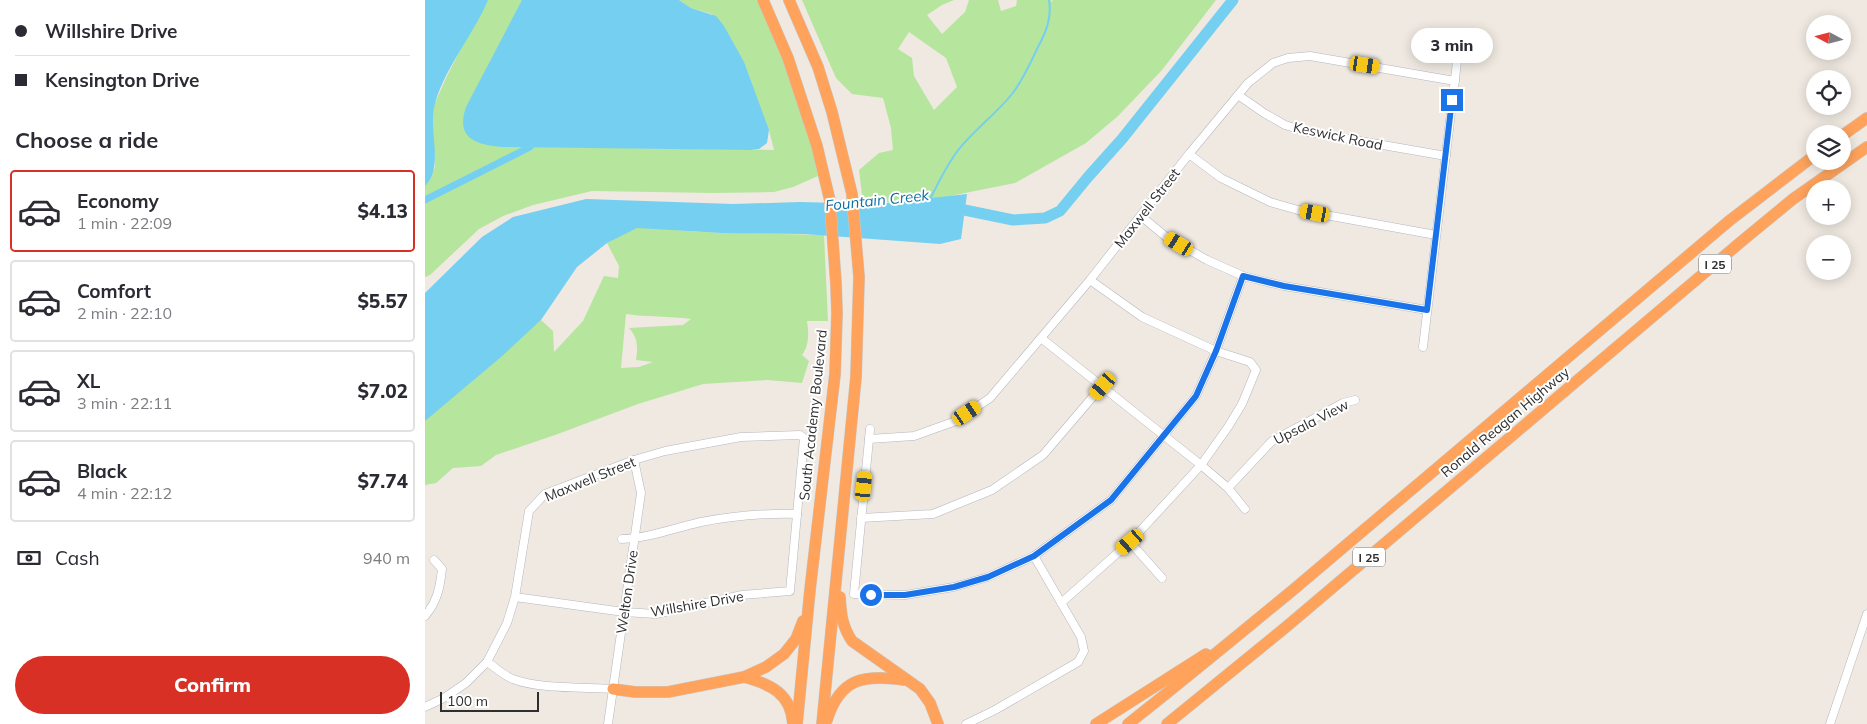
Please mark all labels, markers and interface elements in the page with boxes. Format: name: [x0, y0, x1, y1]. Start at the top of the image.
north arrow: [1806, 15, 1851, 60]
map controls: [1806, 15, 1851, 280]
text: Willshire Drive: [45, 19, 178, 43]
callout: 3 min: [1411, 28, 1493, 62]
text: 3 min: [1431, 35, 1473, 55]
car: [1349, 55, 1380, 75]
text: Kensington Drive: [45, 68, 200, 92]
button: locate: [1806, 70, 1851, 115]
route end: [1441, 89, 1463, 111]
street label: Keswick Road: [1292, 118, 1384, 154]
button: layers: [1806, 125, 1851, 170]
text: Choose a ride: [15, 126, 158, 154]
street label: Maxwell Street: [1110, 164, 1184, 252]
button: +: [1806, 180, 1851, 225]
water label: Fountain Creek: [824, 185, 931, 215]
icon: car: [17, 189, 62, 234]
text: Economy: [77, 189, 159, 213]
text: $4.13: [357, 199, 408, 223]
car: [1298, 203, 1331, 223]
text: 1 min · 22:09: [77, 213, 172, 233]
car: [1162, 230, 1195, 258]
button: −: [1806, 235, 1851, 280]
road number: I 25: [1699, 254, 1731, 274]
icon: car: [17, 279, 62, 324]
text: Comfort: [77, 279, 151, 303]
text: $5.57: [357, 289, 408, 313]
text: 2 min · 22:10: [77, 303, 172, 323]
street label: South Academy Boulevard: [795, 329, 831, 501]
street label: Ronald Reagan Highway: [1437, 363, 1573, 481]
icon: car: [17, 369, 62, 414]
text: XL: [77, 369, 100, 393]
car: [1087, 370, 1118, 402]
text: $7.02: [357, 379, 408, 403]
text: 3 min · 22:11: [77, 393, 172, 413]
street label: Upsala View: [1270, 395, 1352, 449]
car: [950, 398, 983, 428]
street label: Maxwell Street: [542, 453, 638, 505]
icon: car: [17, 459, 62, 504]
text: Black: [77, 459, 127, 483]
text: $7.74: [357, 469, 408, 493]
car: [854, 470, 873, 502]
text: 4 min · 22:12: [77, 483, 172, 503]
car: [1113, 526, 1146, 558]
icon: cash: [15, 544, 43, 572]
text: Cash: [55, 546, 100, 570]
text: 940 m: [363, 548, 410, 568]
road number: I 25: [1353, 548, 1385, 566]
street label: Welton Drive: [612, 549, 642, 635]
route start: [860, 584, 882, 606]
street label: Willshire Drive: [649, 587, 745, 621]
button: Confirm: [15, 656, 410, 714]
scale bar: [440, 689, 539, 712]
text: 100 m: [447, 692, 488, 710]

